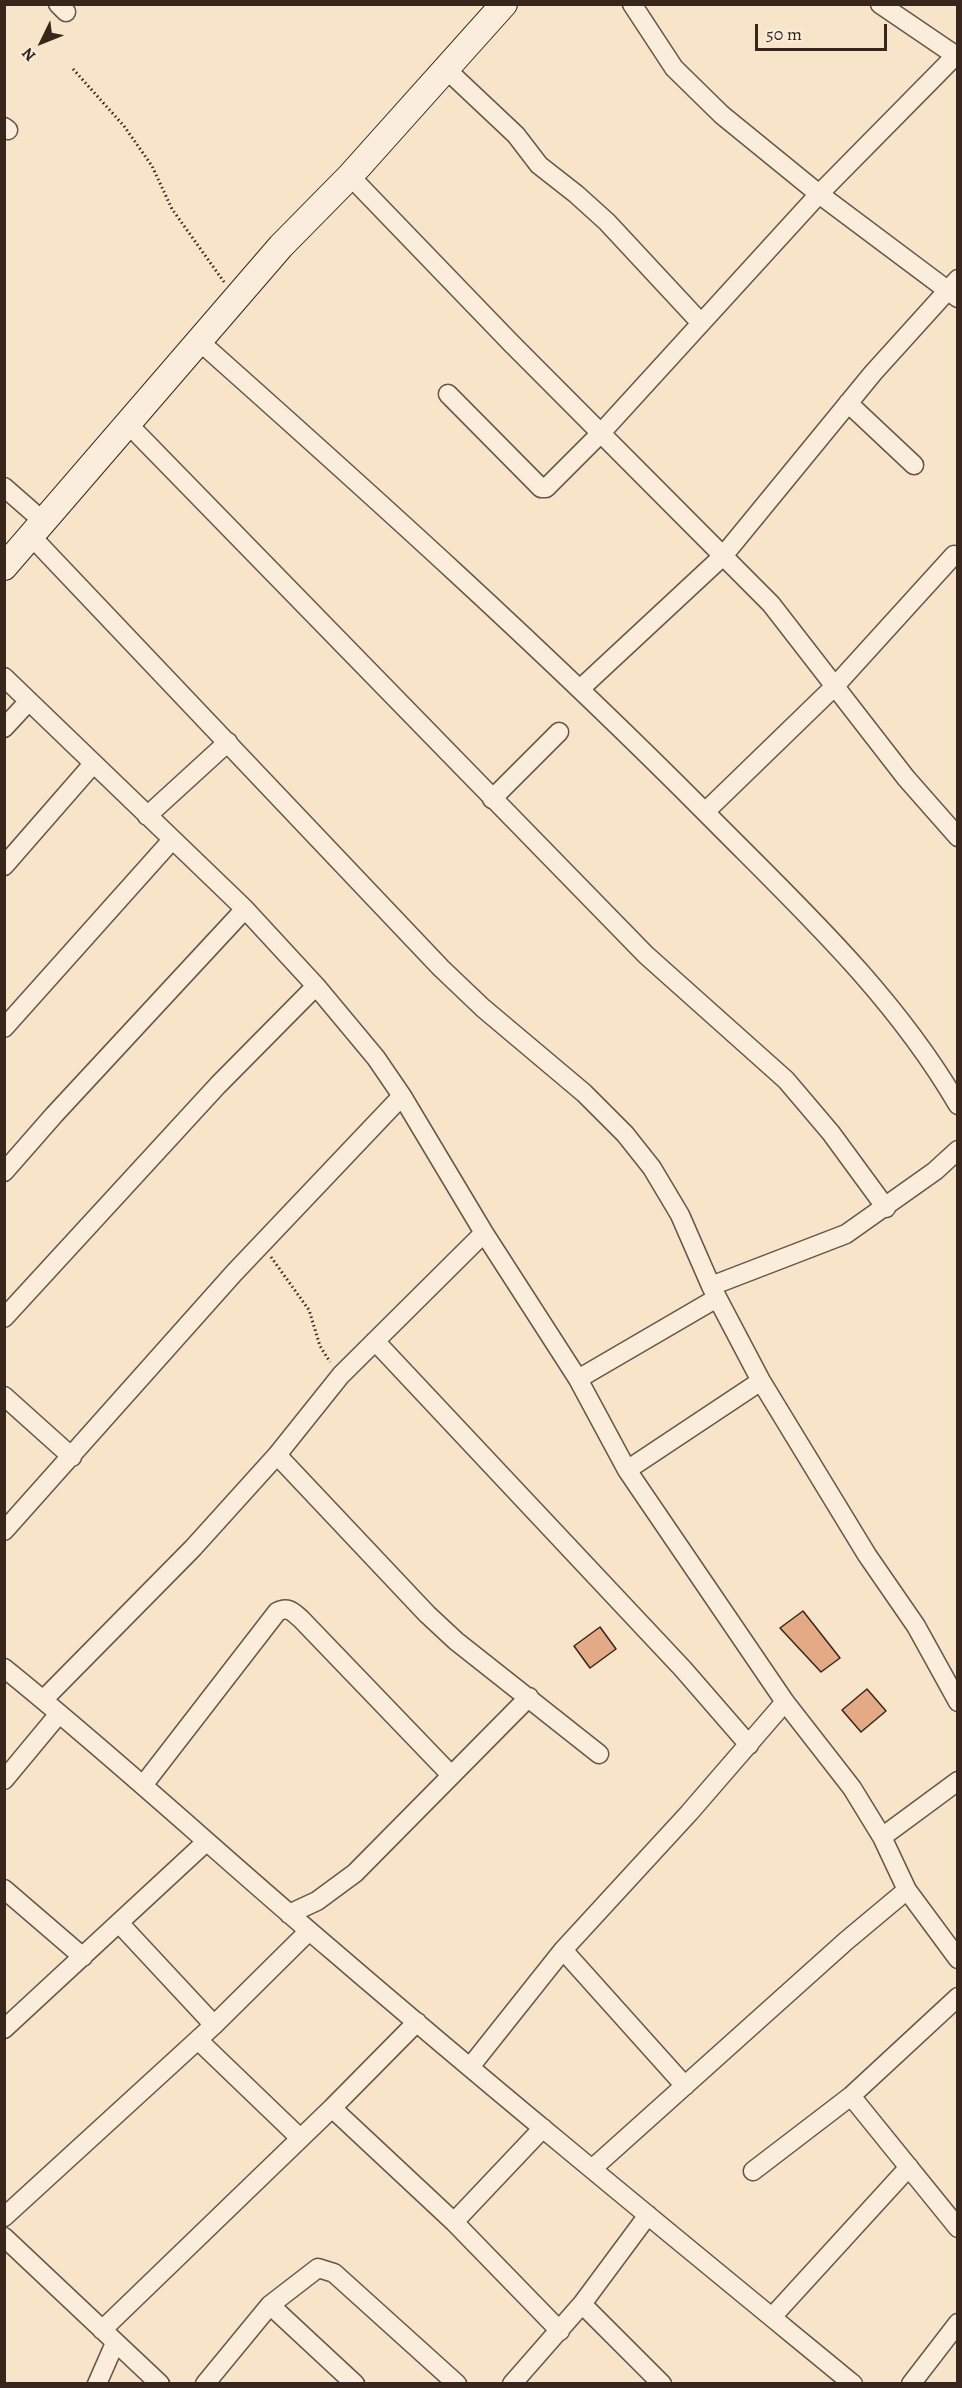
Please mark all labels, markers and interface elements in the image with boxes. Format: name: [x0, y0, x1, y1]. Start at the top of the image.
north arrow: [12, 12, 72, 72]
scale bar: [758, 12, 890, 50]
text: 50 m: [766, 22, 802, 46]
text: N: [17, 43, 41, 66]

